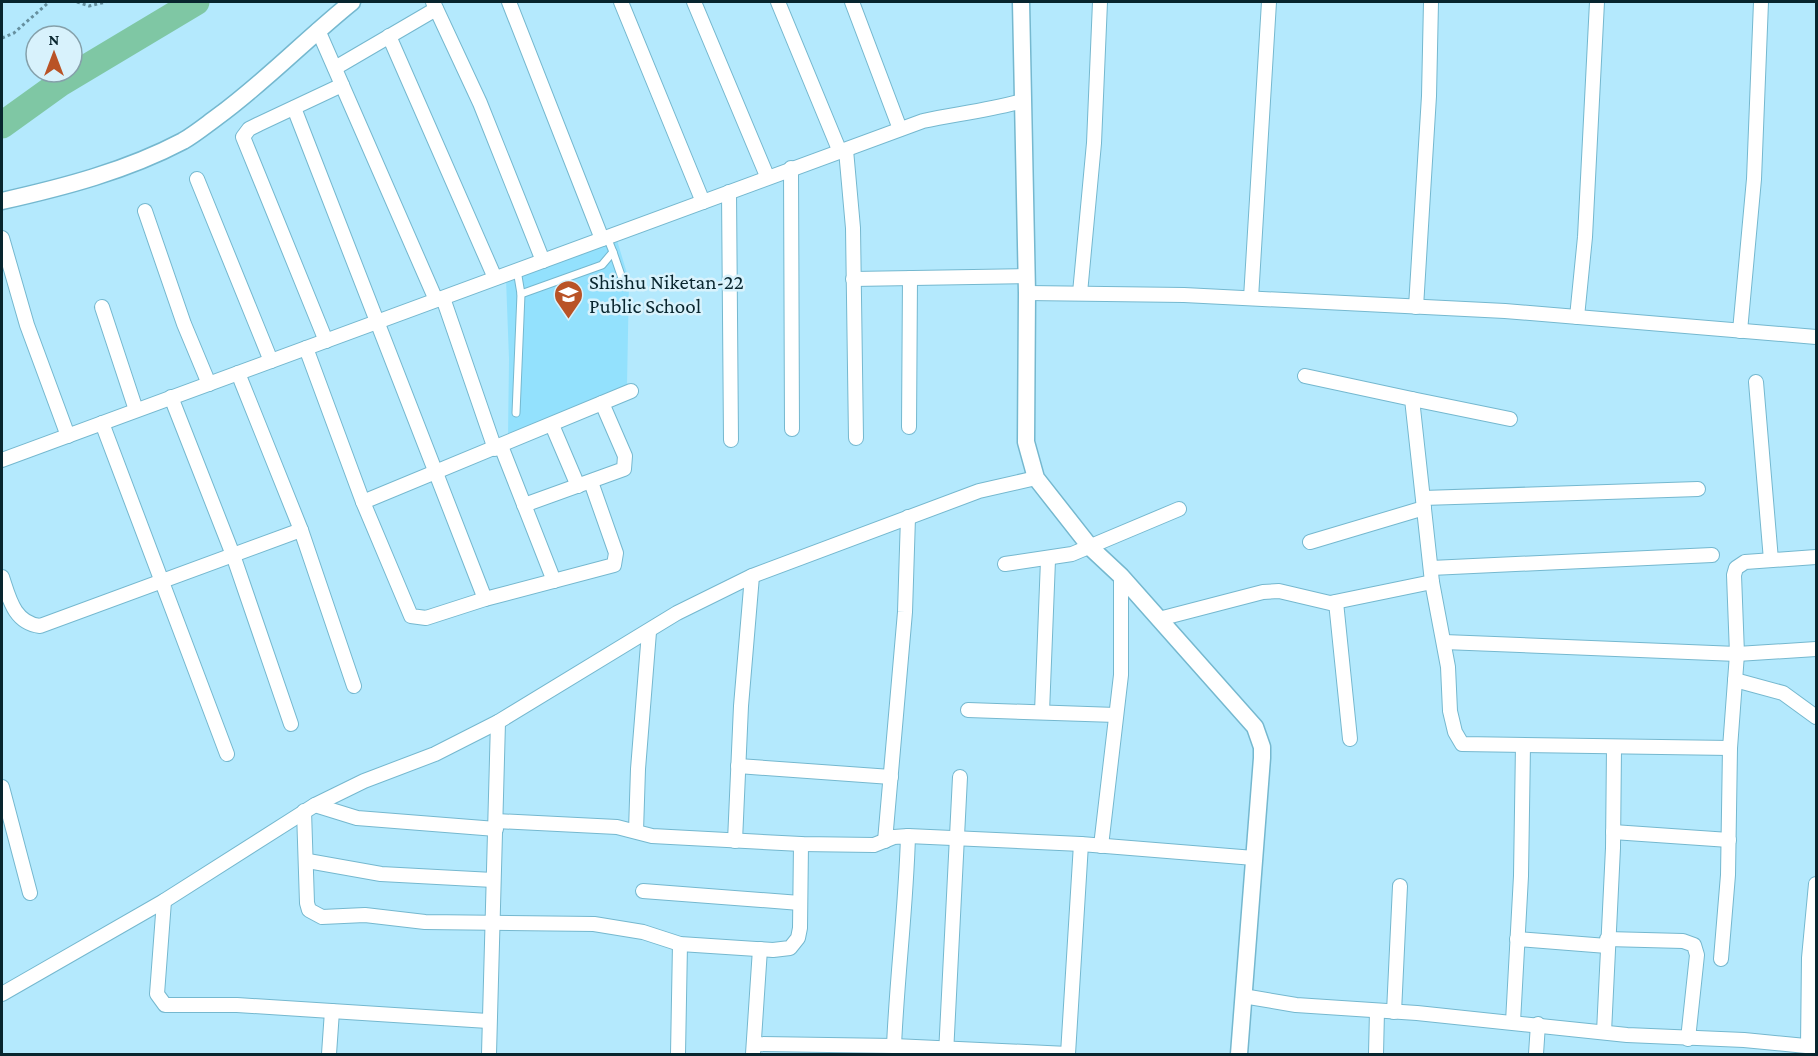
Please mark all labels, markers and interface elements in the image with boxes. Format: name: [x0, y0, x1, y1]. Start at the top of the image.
north arrow: [24, 24, 84, 84]
text: N: [49, 31, 60, 48]
place label: Shishu Niketan-22 Public School: [589, 270, 744, 318]
school or university icon: Shishu Niketan-22 Public School: [552, 278, 584, 320]

